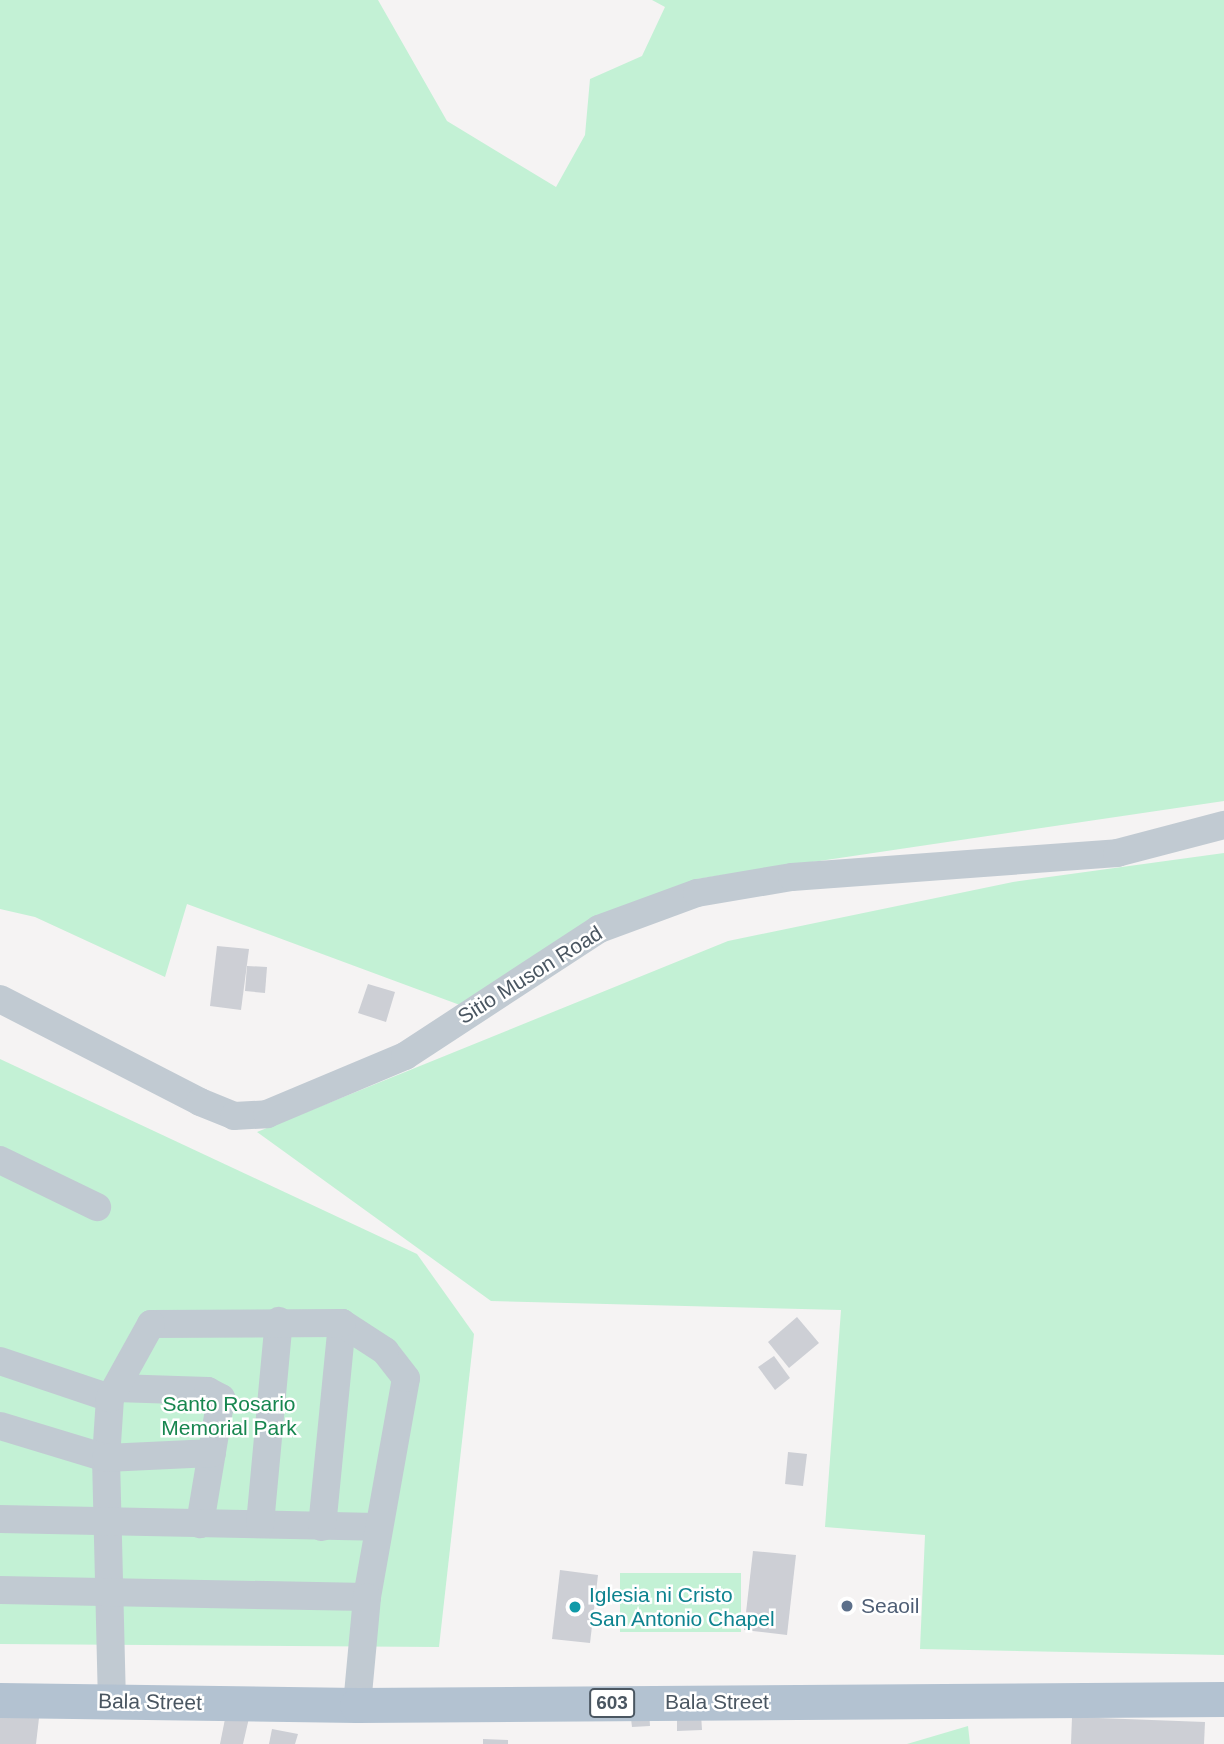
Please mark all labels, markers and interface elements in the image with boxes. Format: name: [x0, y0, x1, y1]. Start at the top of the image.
street label: Sitio Muson Road: [453, 920, 607, 1030]
park label: Santo Rosario Memorial Park: [161, 1391, 297, 1441]
place label: Iglesia ni Cristo San Antonio Chapel: [589, 1582, 776, 1632]
place label: Seaoil: [861, 1593, 919, 1619]
marker: Seaoil: [839, 1598, 855, 1614]
marker: Iglesia ni Cristo San Antonio Chapel: [567, 1599, 583, 1615]
street label: Bala Street: [98, 1688, 202, 1716]
road number: 603: [588, 1688, 636, 1718]
street label: Bala Street: [665, 1689, 769, 1715]

